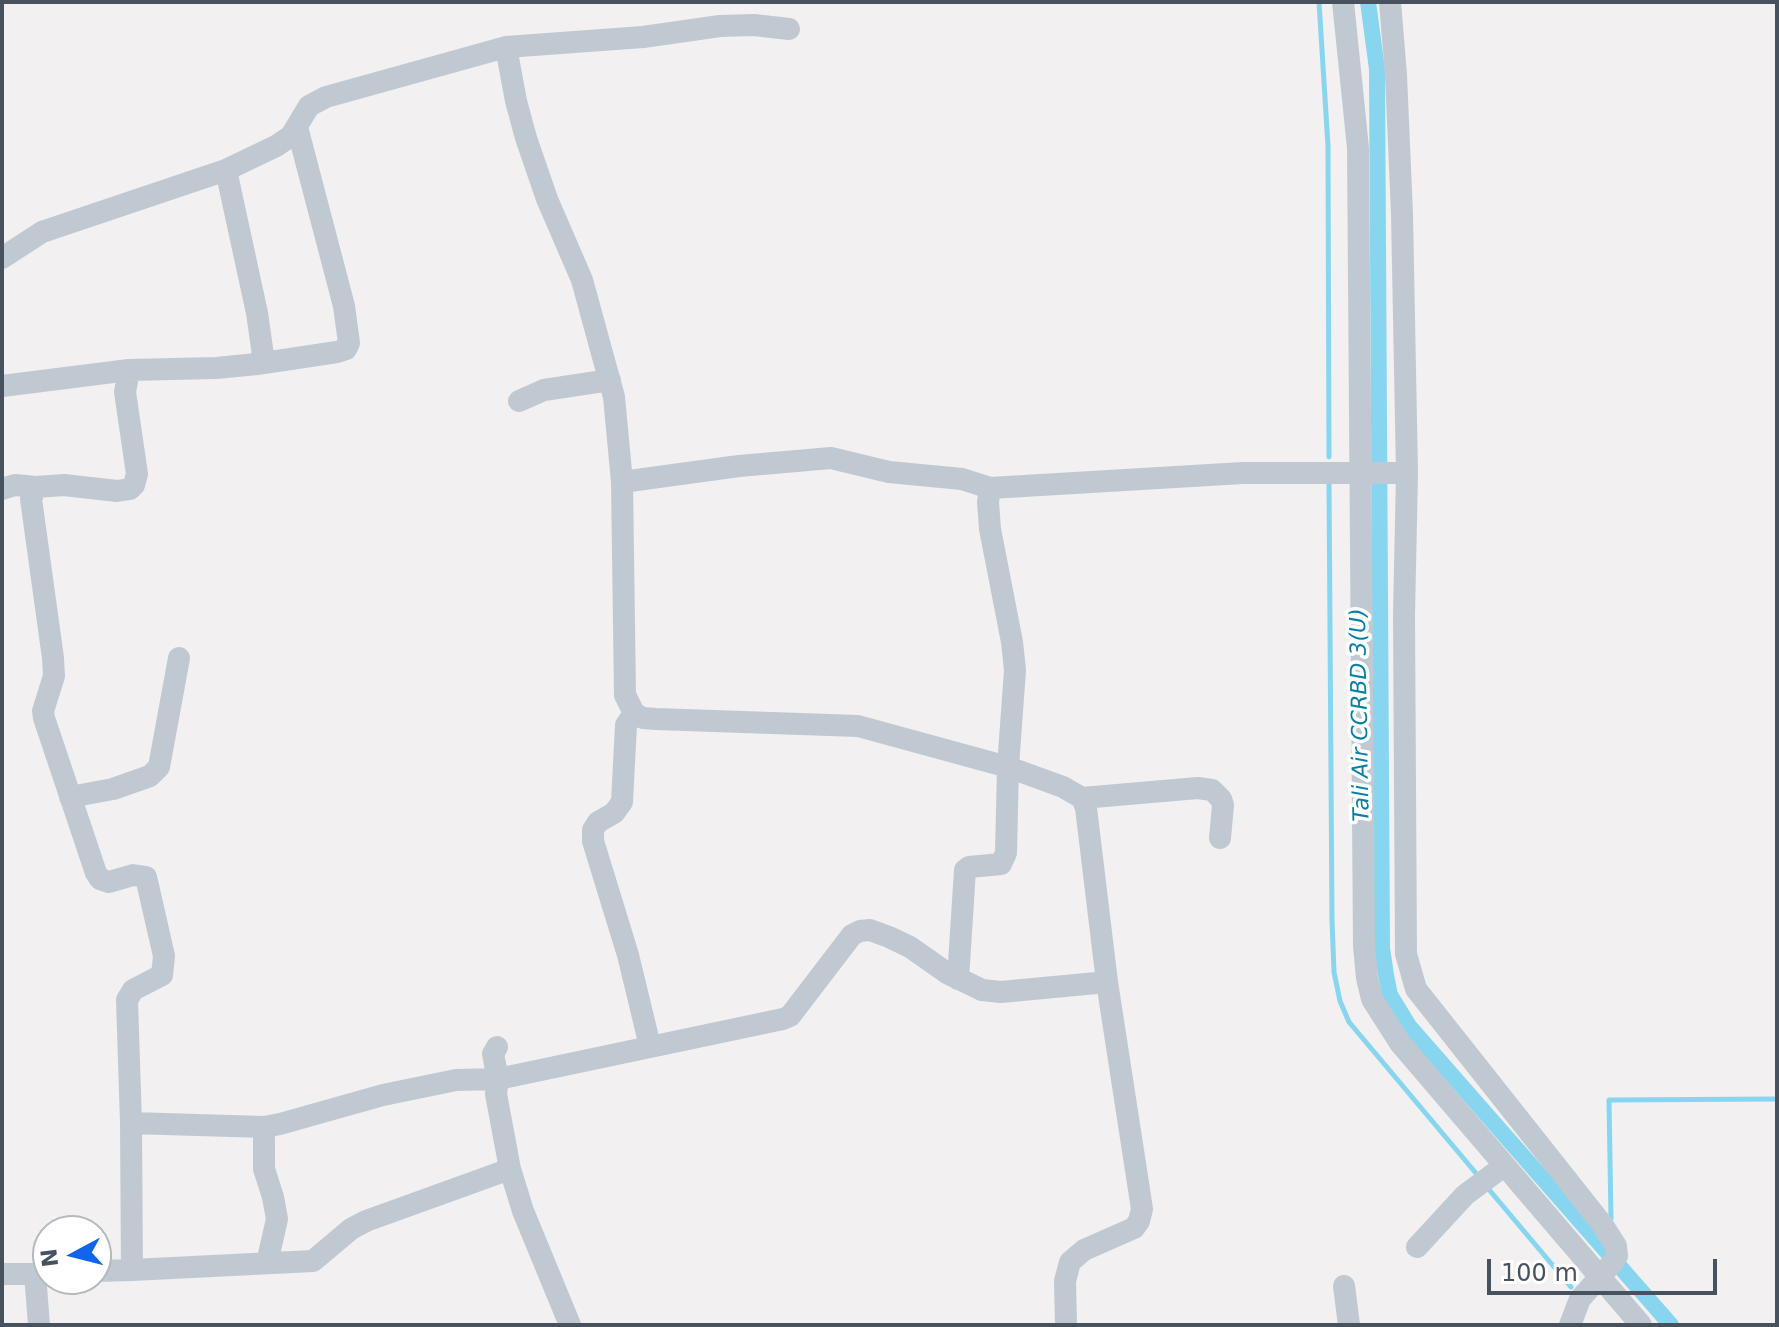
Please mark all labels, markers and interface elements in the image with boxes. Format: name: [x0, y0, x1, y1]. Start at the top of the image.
water label: Tali Air CCRBD 3(U): [1346, 608, 1376, 822]
north arrow: [32, 1215, 112, 1295]
scale bar: [1491, 1243, 1721, 1293]
text: N: [36, 1247, 63, 1268]
text: 100 m: [1501, 1259, 1578, 1287]

